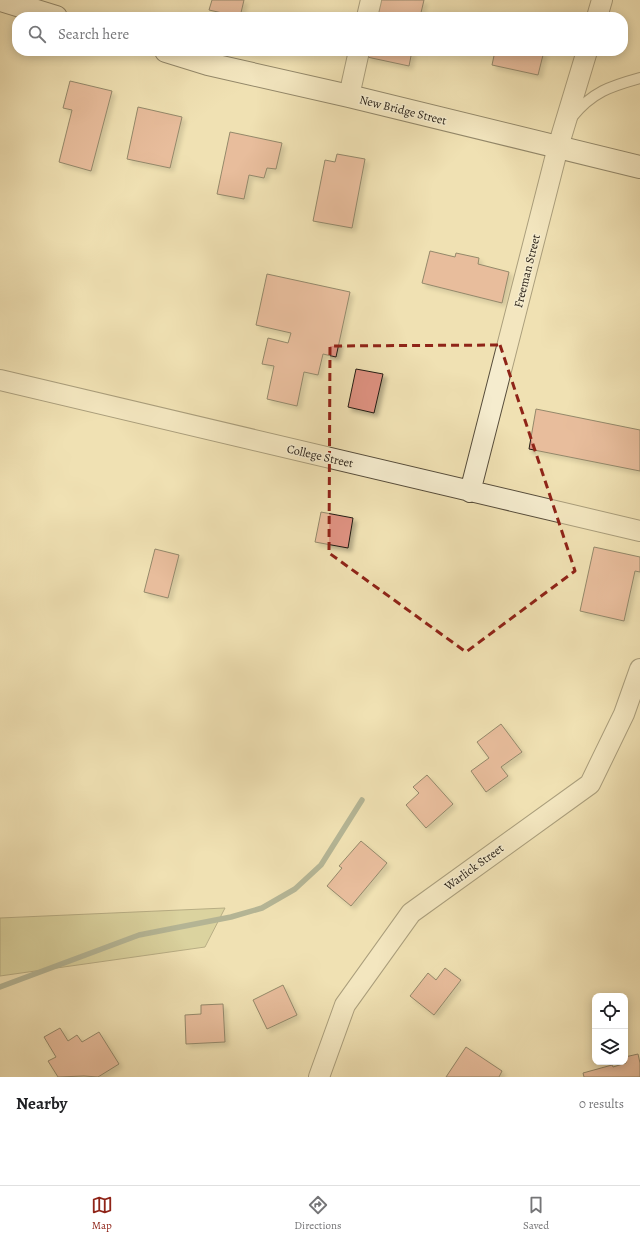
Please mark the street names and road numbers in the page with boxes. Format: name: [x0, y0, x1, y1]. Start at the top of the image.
street label: New Bridge Street: [358, 91, 448, 129]
street label: Freeman Street: [510, 233, 544, 309]
street label: College Street: [285, 441, 355, 471]
street label: Warlick Street: [440, 840, 507, 895]

